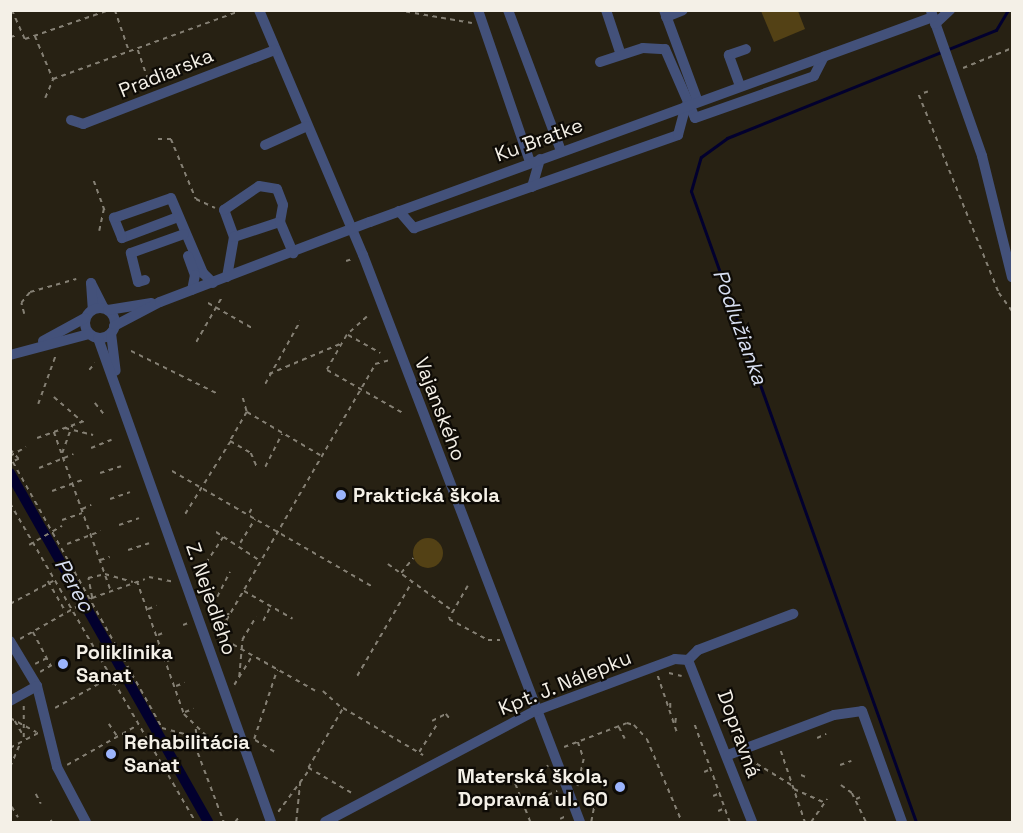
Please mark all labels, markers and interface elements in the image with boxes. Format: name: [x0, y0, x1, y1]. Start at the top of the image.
street label: Pradiarska: [115, 43, 217, 103]
street label: Ku Bratke: [492, 113, 586, 167]
water label: Podlužianka: [707, 266, 773, 388]
street label: Vajanského: [409, 354, 471, 464]
place label: Praktická škola: [353, 483, 500, 507]
marker: Praktická škola: [334, 488, 348, 502]
street label: Z. Nejedlého: [180, 539, 242, 659]
water label: Perec: [49, 554, 99, 616]
place label: Poliklinika Sanat: [76, 640, 173, 687]
street label: Kpt. J. Nálepku: [494, 645, 636, 721]
marker: Poliklinika Sanat: [54, 655, 72, 673]
street label: Dopravná: [712, 687, 766, 781]
place label: Rehabilitácia Sanat: [124, 730, 250, 777]
marker: Rehabilitácia Sanat: [102, 745, 120, 763]
place label: Materská škola, Dopravná ul. 60: [457, 764, 608, 811]
marker: Materská škola, Dopravná ul. 60: [613, 780, 627, 794]

